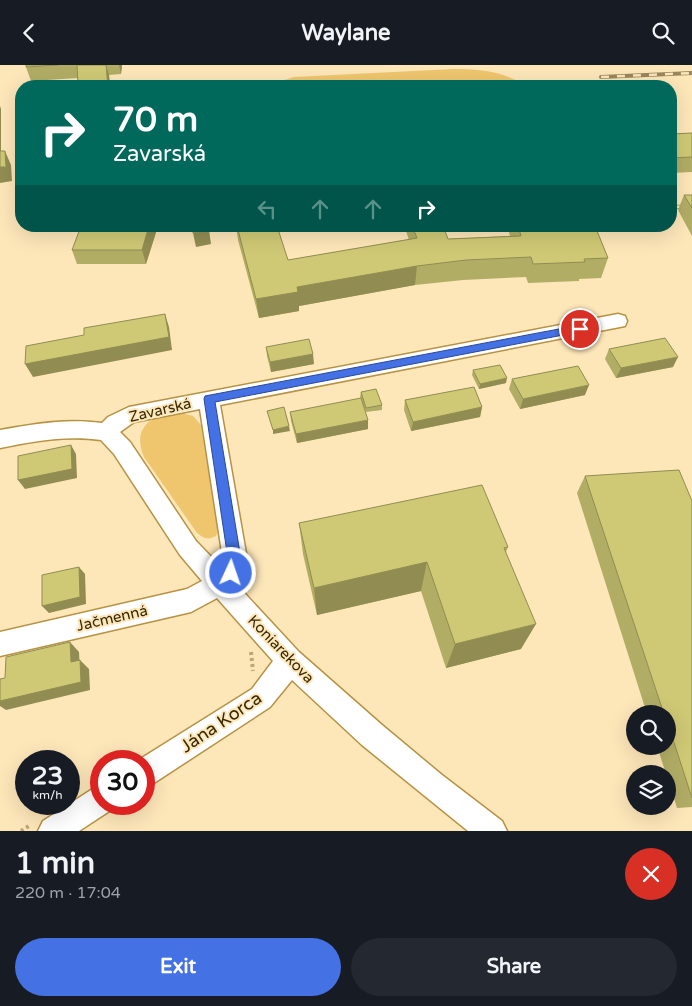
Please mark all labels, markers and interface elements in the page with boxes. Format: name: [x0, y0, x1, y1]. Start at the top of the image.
icon: back: [15, 19, 43, 47]
icon: search: [649, 19, 677, 47]
text: Waylane: [301, 20, 391, 46]
text: 70 m: [113, 99, 198, 141]
icon: right: [30, 100, 95, 165]
text: Zavarská: [113, 141, 206, 167]
icon: left: [253, 195, 281, 223]
icon: ahead: [306, 195, 334, 223]
icon: ahead: [359, 195, 387, 223]
icon: right: [412, 195, 440, 223]
pin: [559, 308, 601, 350]
icon: arrive: [566, 315, 594, 343]
street label: Zavarská: [127, 394, 193, 426]
position arrow: [204, 546, 256, 598]
street label: Jačmenná: [75, 601, 149, 635]
street label: Koniarekova: [244, 611, 318, 687]
street label: Jána Korca: [176, 687, 266, 757]
map controls: [626, 705, 676, 815]
button: search: [626, 705, 676, 755]
speed limit sign: 30: [90, 750, 155, 815]
text: 23: [32, 761, 63, 791]
button: layers: [626, 765, 676, 815]
text: km/h: [32, 788, 63, 802]
text: 1 min: [15, 845, 95, 882]
button: close: [625, 848, 677, 900]
text: 220 m · 17:04: [15, 883, 121, 903]
button: Exit: [15, 938, 341, 996]
button: Share: [351, 938, 677, 996]

